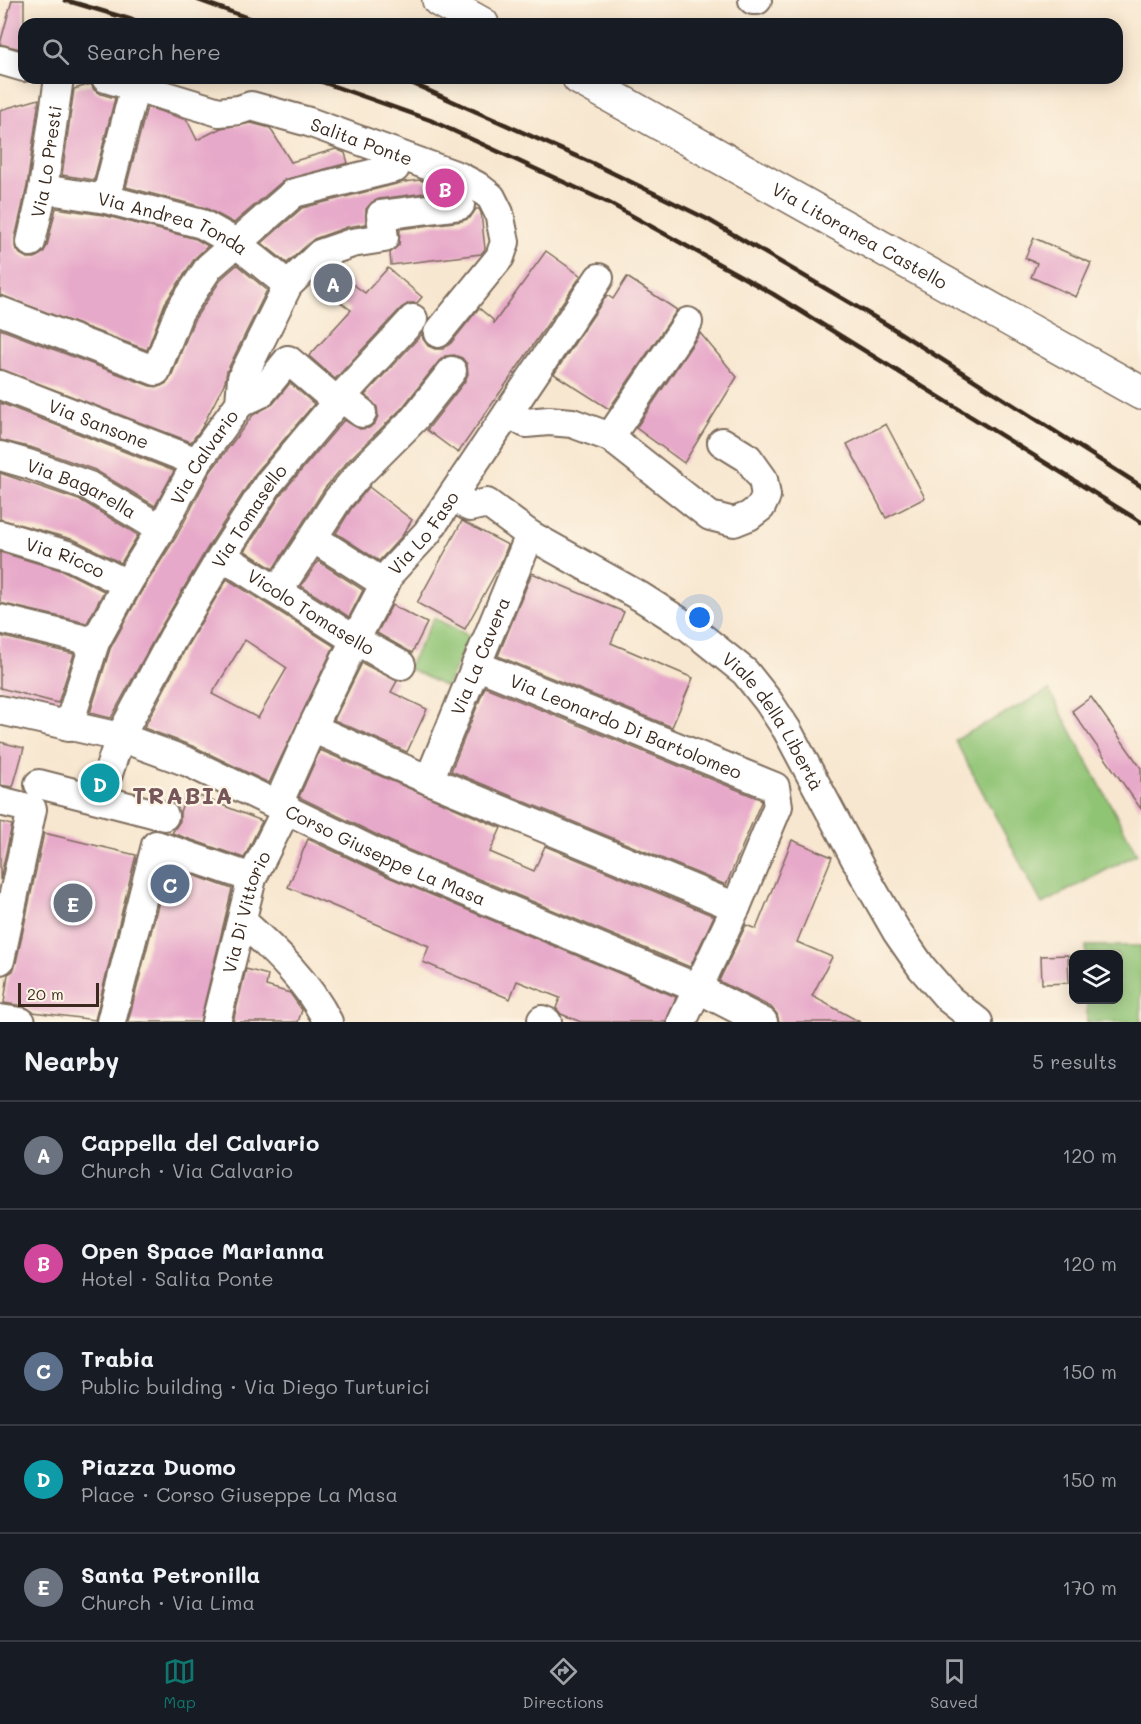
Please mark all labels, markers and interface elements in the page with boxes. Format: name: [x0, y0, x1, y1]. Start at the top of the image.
search box: [18, 18, 1123, 84]
icon: search: [39, 35, 72, 68]
text: Search here: [87, 37, 221, 66]
street label: Via Lo Presti: [25, 104, 67, 220]
street label: Salita Ponte: [307, 112, 416, 171]
pin: B: [426, 166, 464, 210]
street label: Via Litoranea Castello: [768, 177, 952, 294]
street label: Via Andrea Tonda: [96, 186, 253, 260]
pin: A: [314, 260, 352, 306]
street label: Via Sansone: [45, 393, 152, 454]
street label: Via Calvario: [164, 404, 244, 509]
street label: Via Bagarella: [24, 453, 141, 524]
street label: Via Tomasello: [206, 459, 292, 572]
street label: Via Lo Faso: [383, 486, 464, 580]
street label: Via Ricco: [23, 531, 109, 583]
street label: Vicolo Tomasello: [243, 563, 379, 660]
street label: Via La Cavera: [445, 593, 515, 719]
your location: [685, 603, 714, 632]
street label: Viale della Libertà: [717, 647, 829, 795]
street label: Via Leonardo Di Bartolomeo: [506, 668, 746, 784]
pin: D: [80, 760, 120, 806]
district label: TRABIA: [132, 779, 234, 810]
street label: Corso Giuseppe La Masa: [282, 799, 489, 911]
street label: Via Di Vittorio: [217, 847, 276, 976]
pin: C: [150, 862, 190, 906]
pin: E: [54, 880, 92, 926]
map controls: [1069, 950, 1123, 1004]
button: layers: [1069, 950, 1123, 1004]
scale bar: [18, 980, 99, 1007]
text: 20 m: [27, 983, 64, 1004]
text: Nearby: [24, 1044, 119, 1078]
text: 5 results: [1032, 1048, 1117, 1074]
text: Cappella del Calvario: [81, 1128, 319, 1157]
text: A: [37, 1142, 50, 1168]
text: 120 m: [1062, 1142, 1117, 1168]
text: Church · Via Calvario: [81, 1157, 293, 1183]
text: Open Space Marianna: [81, 1236, 324, 1265]
text: B: [37, 1250, 50, 1276]
text: 120 m: [1062, 1250, 1117, 1276]
text: Hotel · Salita Ponte: [81, 1265, 274, 1291]
text: Trabia: [81, 1344, 154, 1373]
text: C: [36, 1358, 51, 1384]
text: 150 m: [1062, 1358, 1117, 1384]
text: Public building · Via Diego Turturici: [81, 1373, 430, 1399]
text: Piazza Duomo: [81, 1452, 236, 1481]
text: D: [36, 1466, 51, 1492]
text: 150 m: [1062, 1466, 1117, 1492]
text: Place · Corso Giuseppe La Masa: [81, 1481, 398, 1507]
text: Santa Petronilla: [81, 1560, 260, 1589]
text: E: [37, 1574, 50, 1600]
text: 170 m: [1062, 1574, 1117, 1600]
text: Church · Via Lima: [81, 1589, 255, 1615]
tab: Map: [163, 1655, 196, 1712]
tab: Directions: [523, 1655, 604, 1712]
tab: Saved: [930, 1655, 978, 1712]

